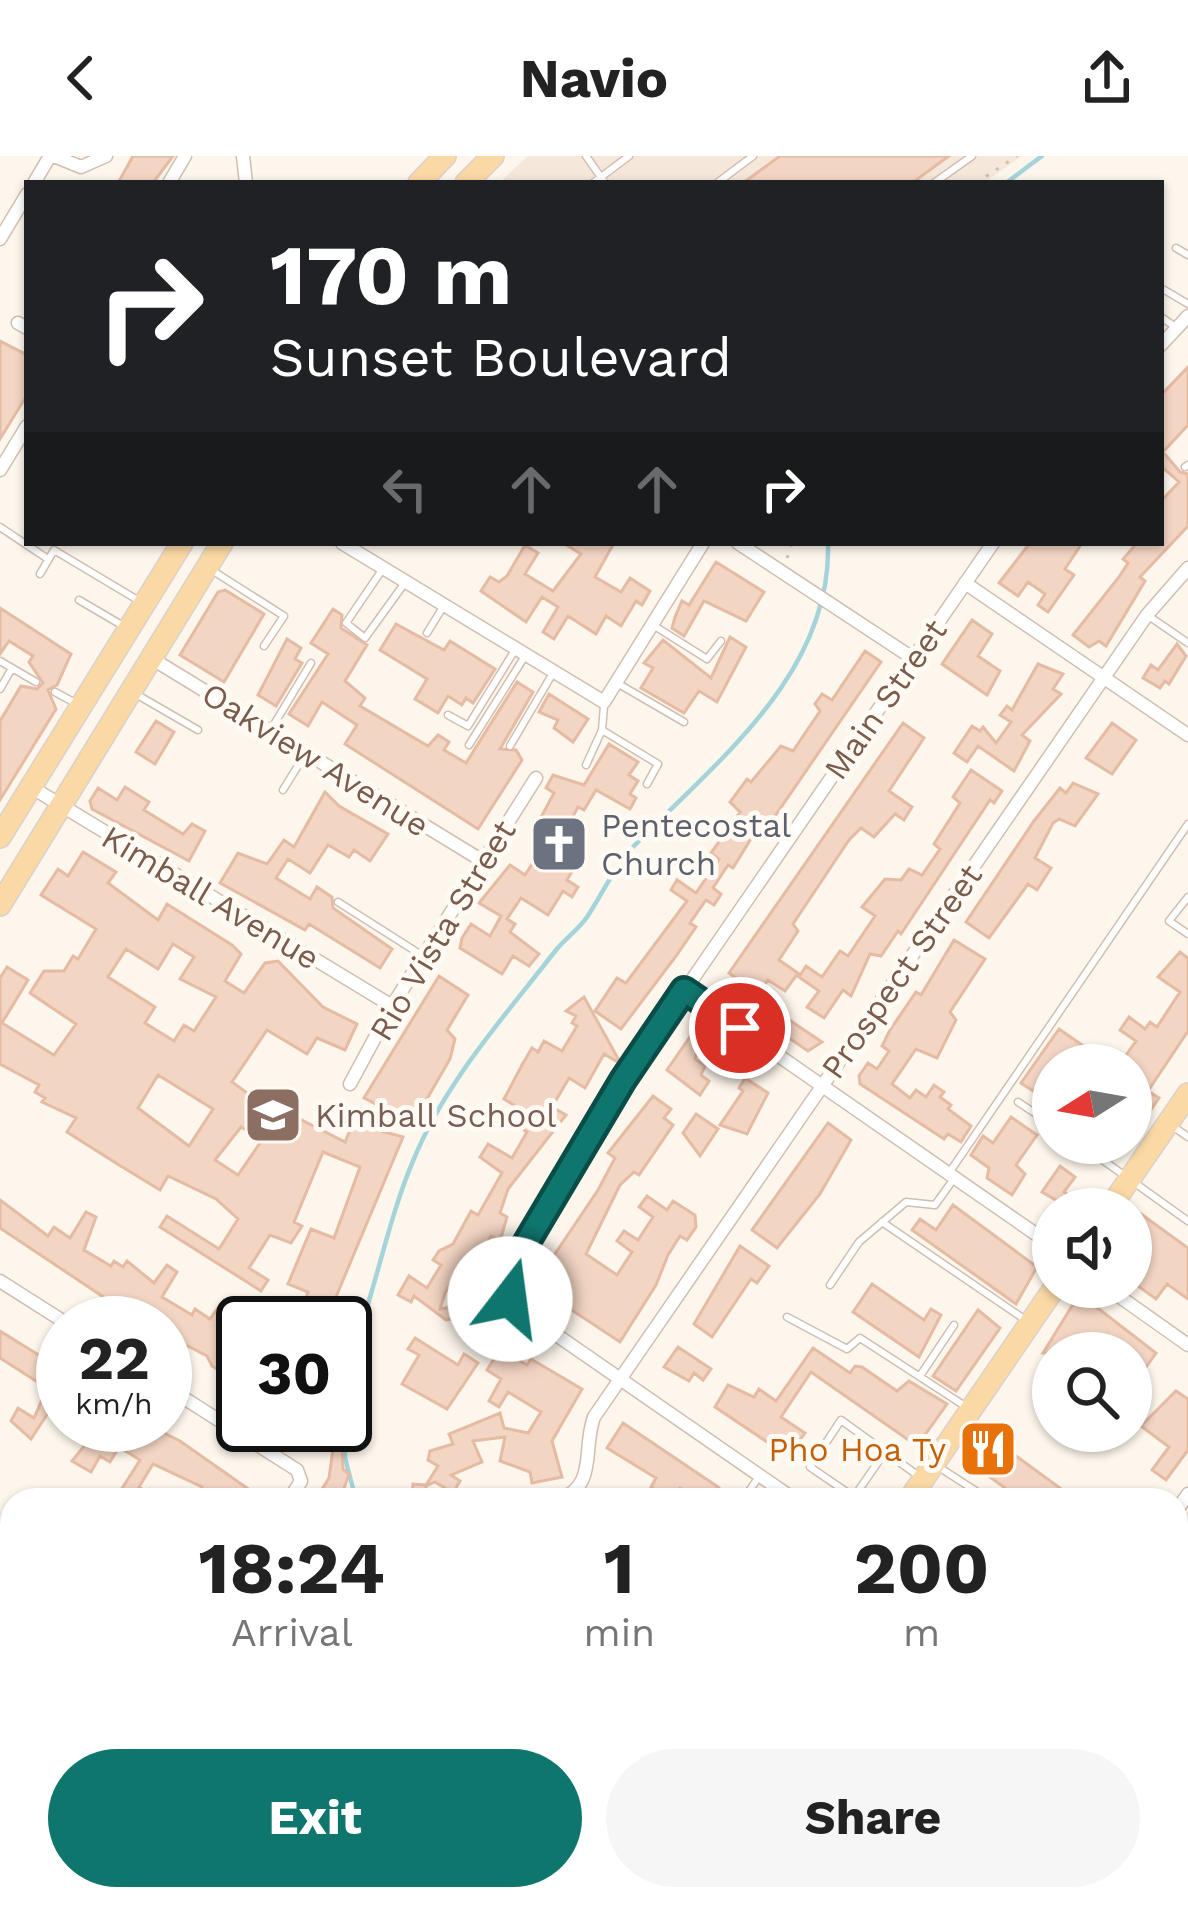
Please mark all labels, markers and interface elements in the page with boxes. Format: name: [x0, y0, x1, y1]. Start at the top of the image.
icon: back: [48, 45, 114, 111]
icon: share: [1074, 45, 1140, 111]
text: Navio: [520, 47, 668, 110]
text: 170 m: [270, 226, 512, 324]
icon: right: [72, 228, 228, 384]
text: Sunset Boulevard: [270, 326, 732, 389]
icon: left: [372, 456, 438, 522]
icon: ahead: [498, 456, 564, 522]
icon: ahead: [624, 456, 690, 522]
icon: right: [750, 456, 816, 522]
street label: Main Street: [816, 612, 955, 787]
street label: Oakview Avenue: [195, 674, 436, 845]
place label: Pentecostal Church: [601, 806, 791, 883]
street label: Rio Vista Street: [361, 813, 524, 1048]
church icon: Pentecostal Church: [528, 813, 590, 875]
street label: Kimball Avenue: [95, 817, 327, 978]
street label: Prospect Street: [813, 856, 990, 1086]
pin: [689, 977, 791, 1079]
icon: arrive: [707, 995, 773, 1061]
north arrow: [1032, 1044, 1152, 1164]
map controls: [1032, 1044, 1152, 1452]
school or university icon: Kimball School: [242, 1084, 304, 1146]
place label: Kimball School: [315, 1096, 556, 1135]
button: sound: [1032, 1188, 1152, 1308]
position arrow: [447, 1236, 573, 1362]
speed limit sign: 30: [216, 1296, 372, 1452]
text: 22: [78, 1323, 150, 1394]
button: search: [1032, 1332, 1152, 1452]
text: km/h: [75, 1386, 153, 1421]
restaurant icon: Pho Hoa Ty: [957, 1418, 1019, 1480]
place label: Pho Hoa Ty: [768, 1430, 946, 1469]
text: 18:24: [199, 1526, 385, 1610]
text: 1: [604, 1526, 635, 1610]
text: 200: [854, 1526, 989, 1610]
text: Arrival: [231, 1610, 353, 1655]
text: min: [584, 1610, 655, 1655]
text: m: [903, 1610, 940, 1655]
button: Exit: [48, 1749, 582, 1887]
button: Share: [606, 1749, 1140, 1887]

